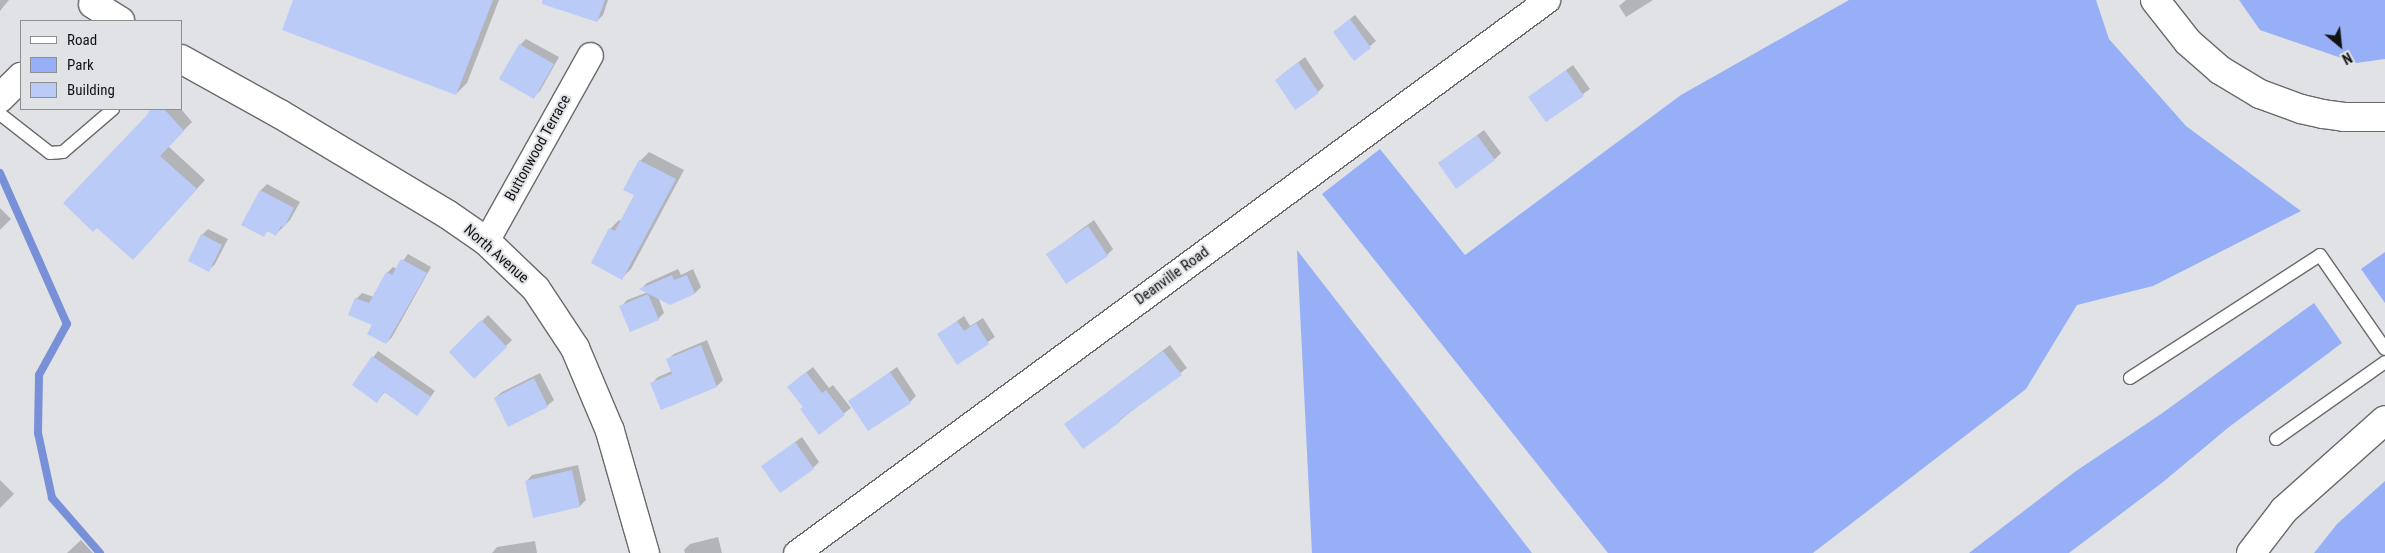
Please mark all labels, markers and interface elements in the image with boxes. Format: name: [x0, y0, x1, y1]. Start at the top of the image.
legend: [20, 20, 182, 110]
north arrow: [2315, 20, 2365, 70]
text: Road: [67, 31, 97, 49]
text: N: [2340, 49, 2355, 67]
text: Park: [67, 56, 94, 74]
text: Building: [67, 81, 115, 99]
street label: Buttonwood Terrace: [501, 92, 575, 204]
street label: North Avenue: [460, 221, 532, 287]
street label: Deanville Road: [1131, 243, 1213, 309]

